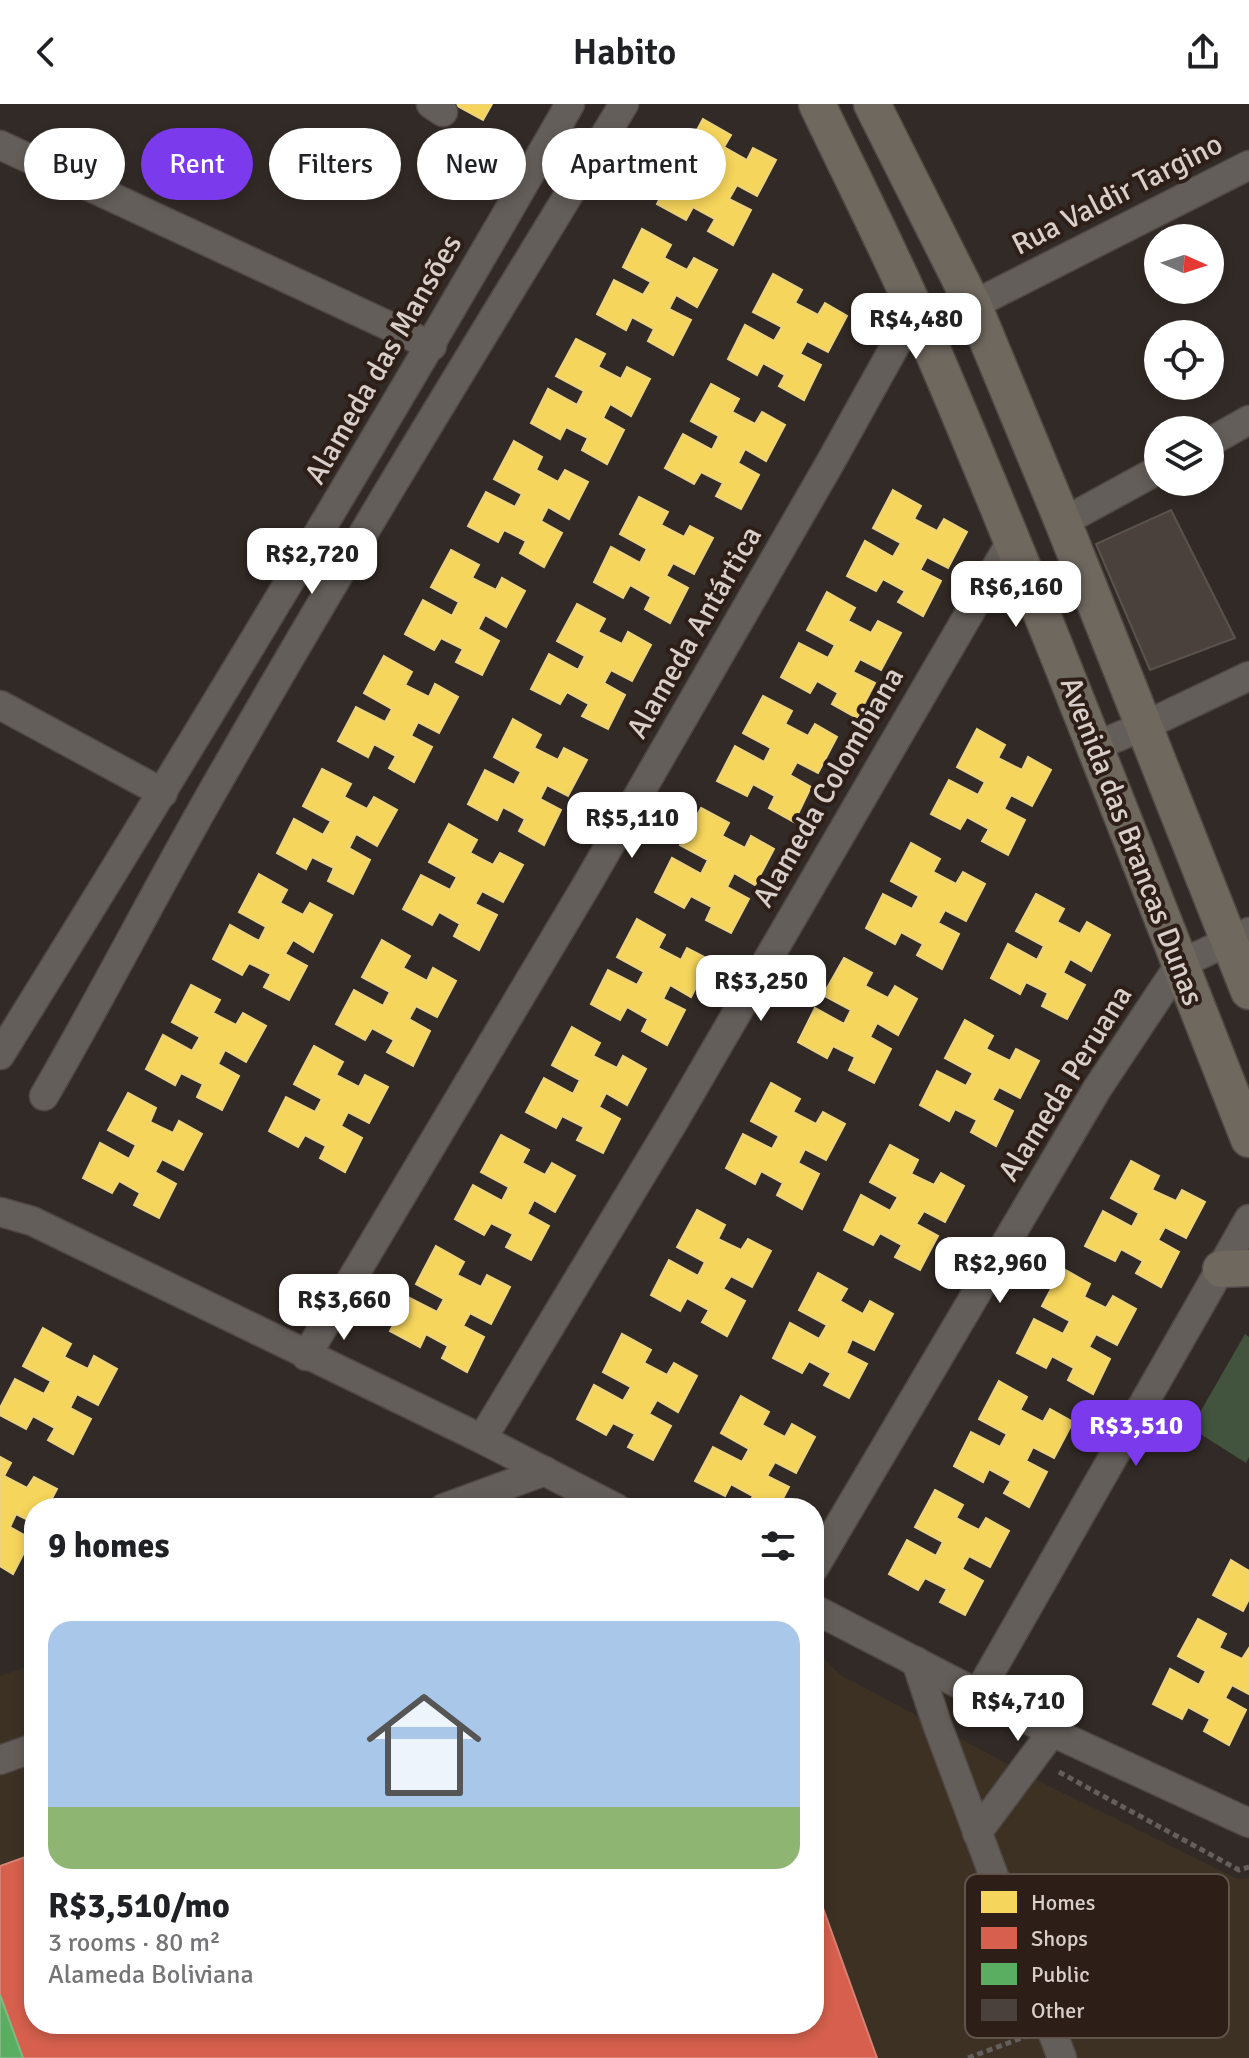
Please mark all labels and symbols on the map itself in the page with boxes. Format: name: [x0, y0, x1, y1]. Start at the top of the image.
street label: Rua Valdir Targino: [1006, 125, 1229, 263]
north arrow: [1144, 224, 1224, 304]
street label: Alameda das Mansões: [297, 228, 470, 491]
pin: R$4,480: [842, 293, 990, 361]
street label: Alameda Antártica: [619, 519, 770, 745]
pin: R$2,720: [238, 528, 386, 596]
pin: R$6,160: [942, 561, 1090, 629]
street label: Alameda Colombiana: [745, 661, 912, 914]
street label: Avenida das Brancas Dunas: [1052, 672, 1211, 1011]
pin: R$5,110: [558, 792, 706, 860]
pin: R$3,250: [687, 955, 835, 1023]
street label: Alameda Peruana: [990, 978, 1141, 1188]
pin: R$2,960: [926, 1237, 1074, 1305]
pin: R$3,660: [270, 1274, 418, 1342]
pin: R$3,510: [1062, 1400, 1210, 1468]
pin: R$4,710: [944, 1675, 1092, 1743]
legend: [965, 1874, 1229, 2038]
text: Homes: [1031, 1889, 1095, 1916]
text: Shops: [1031, 1925, 1088, 1952]
text: Public: [1031, 1961, 1090, 1988]
text: Other: [1031, 1997, 1084, 2024]

